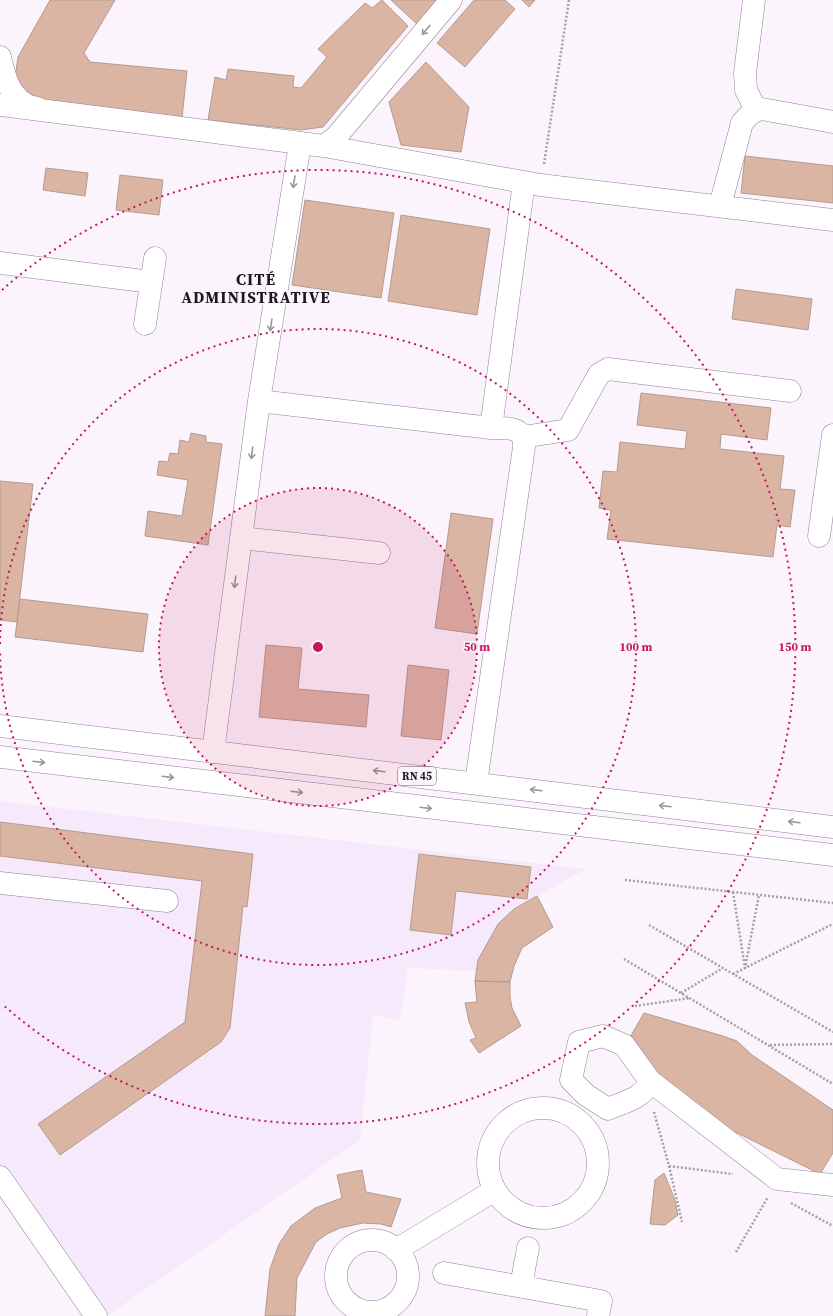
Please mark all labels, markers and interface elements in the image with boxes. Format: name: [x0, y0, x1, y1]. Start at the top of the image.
one-way arrow: [421, 24, 430, 35]
one-way arrow: [290, 176, 298, 189]
district label: CITÉ ADMINISTRATIVE: [181, 268, 331, 308]
one-way arrow: [267, 318, 275, 331]
one-way arrow: [248, 446, 256, 459]
one-way arrow: [231, 575, 239, 588]
text: 50 m: [464, 639, 490, 655]
text: 100 m: [620, 639, 653, 655]
text: 150 m: [779, 639, 812, 655]
centre of rings: [311, 640, 325, 654]
one-way arrow: [32, 758, 45, 766]
one-way arrow: [373, 767, 386, 775]
road number: RN 45: [398, 767, 436, 785]
one-way arrow: [161, 773, 174, 781]
one-way arrow: [530, 786, 543, 794]
one-way arrow: [290, 789, 303, 796]
one-way arrow: [659, 802, 672, 810]
one-way arrow: [419, 804, 432, 811]
one-way arrow: [788, 818, 801, 826]

